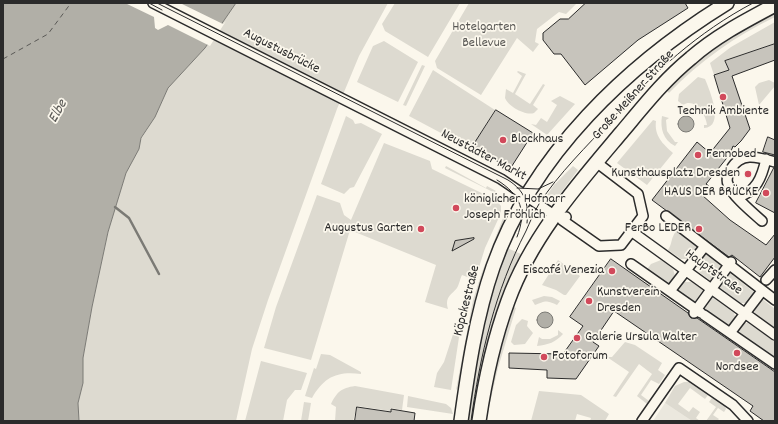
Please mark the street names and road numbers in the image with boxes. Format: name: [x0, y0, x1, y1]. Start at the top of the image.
street label: Augustusbrücke: [240, 26, 322, 78]
street label: Große Meißner Straße: [589, 48, 679, 144]
street label: Neustädter Markt: [437, 126, 529, 186]
street label: Hauptstraße: [681, 247, 745, 299]
street label: Köpckestraße: [451, 264, 485, 338]

